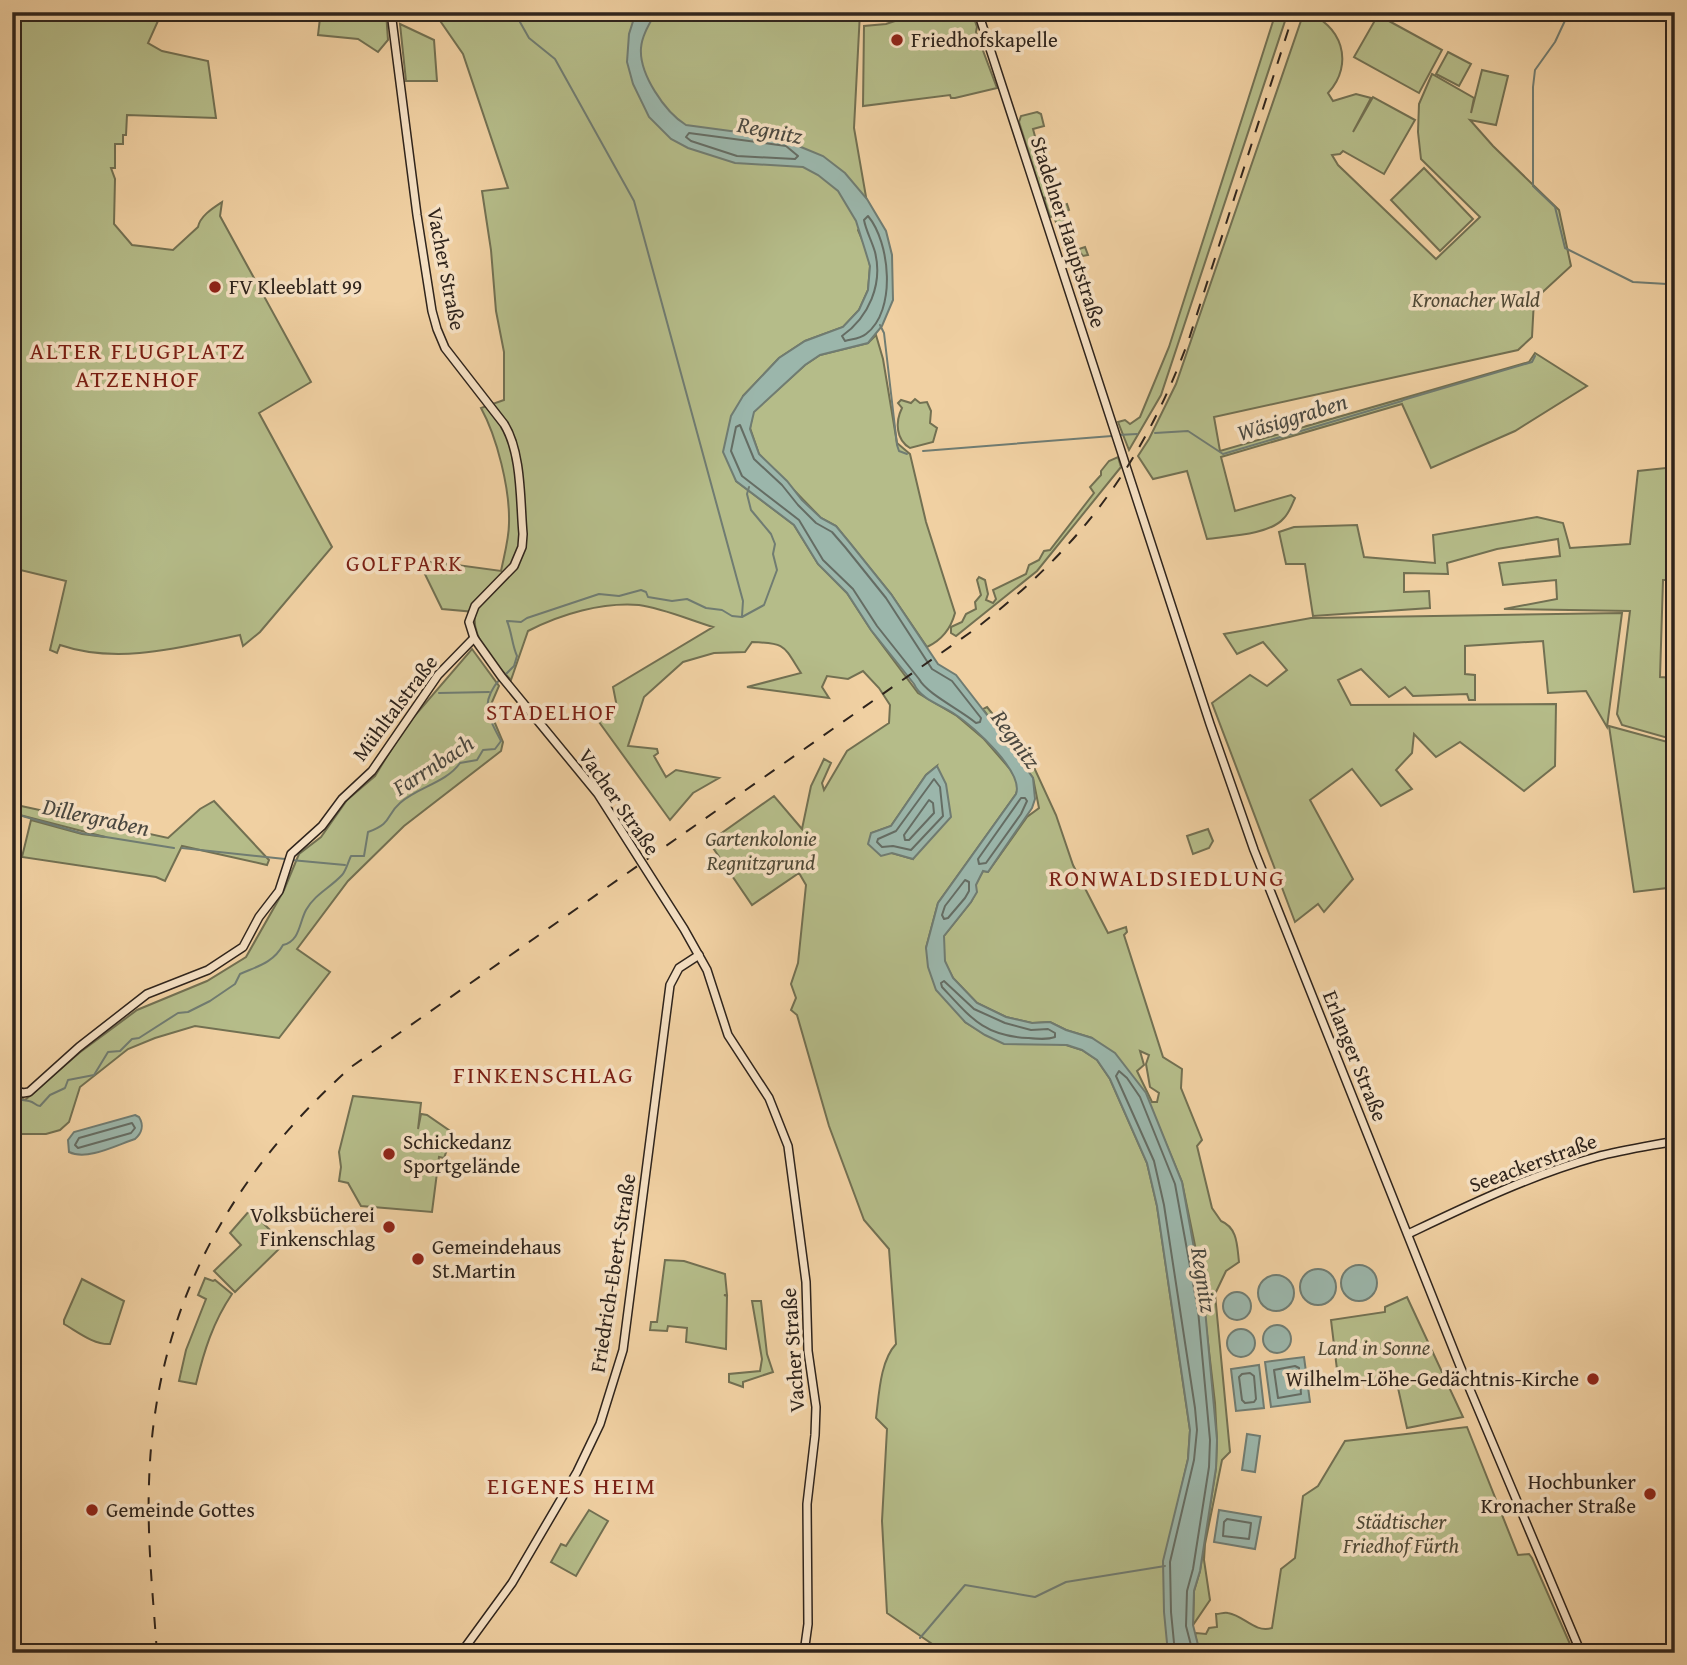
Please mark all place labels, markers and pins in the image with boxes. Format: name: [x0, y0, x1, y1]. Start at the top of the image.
place label: Friedhofskapelle: [911, 24, 1058, 55]
marker: Friedhofskapelle: [889, 32, 905, 48]
place label: FV Kleeblatt 99: [229, 271, 362, 302]
marker: FV Kleeblatt 99: [207, 279, 223, 295]
place label: Schickedanz Sportgelände: [403, 1126, 520, 1181]
marker: Schickedanz Sportgelände: [381, 1146, 397, 1162]
place label: Volksbücherei Finkenschlag: [250, 1199, 376, 1254]
marker: Volksbücherei Finkenschlag: [381, 1219, 397, 1235]
place label: Gemeindehaus St.Martin: [432, 1231, 561, 1286]
marker: Gemeindehaus St.Martin: [410, 1251, 426, 1267]
place label: Wilhelm-Löhe-Gedächtnis-Kirche: [1286, 1363, 1579, 1394]
marker: Wilhelm-Löhe-Gedächtnis-Kirche: [1585, 1371, 1601, 1387]
place label: Hochbunker Kronacher Straße: [1481, 1466, 1636, 1521]
marker: Hochbunker Kronacher Straße: [1642, 1486, 1658, 1502]
place label: Gemeinde Gottes: [106, 1494, 255, 1525]
marker: Gemeinde Gottes: [84, 1502, 100, 1518]

